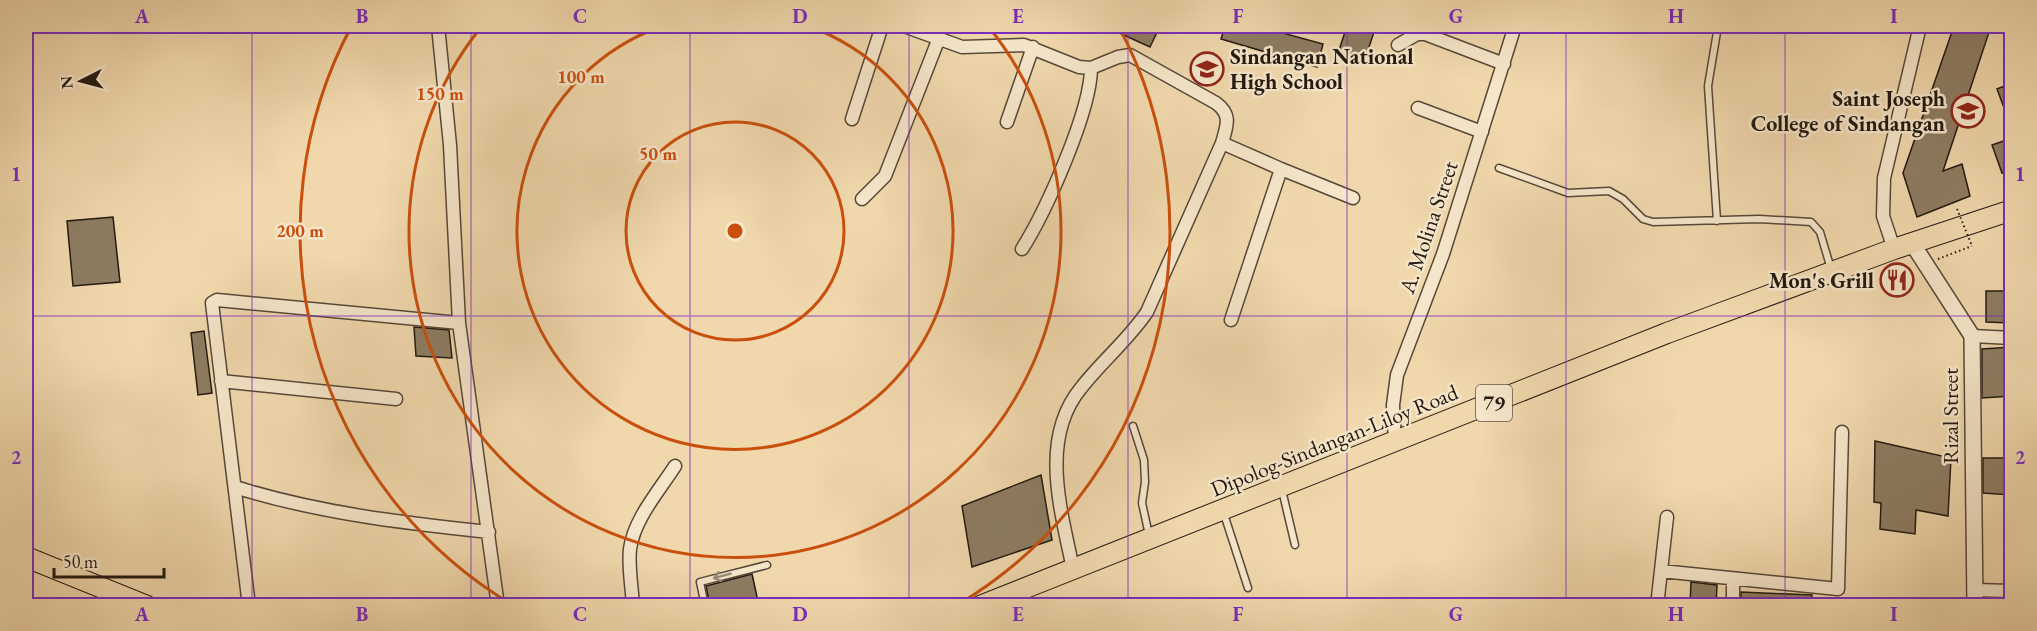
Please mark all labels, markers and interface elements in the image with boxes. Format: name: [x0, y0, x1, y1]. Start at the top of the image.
text: A: [134, 3, 150, 29]
text: B: [356, 3, 368, 29]
text: C: [573, 3, 587, 29]
text: D: [792, 3, 808, 29]
text: E: [1012, 3, 1024, 29]
text: F: [1233, 3, 1244, 29]
text: G: [1449, 3, 1463, 29]
text: H: [1668, 3, 1684, 29]
text: I: [1890, 3, 1898, 29]
place label: Sindangan National High School: [1230, 42, 1414, 96]
north arrow: [51, 51, 111, 111]
school or university icon: Sindangan National High School: [1189, 51, 1225, 87]
text: 100 m: [557, 65, 605, 88]
text: N: [55, 75, 78, 90]
text: 150 m: [416, 82, 464, 105]
place label: Saint Joseph College of Sindangan: [1751, 84, 1946, 138]
school or university icon: Saint Joseph College of Sindangan: [1950, 93, 1986, 129]
text: 50 m: [639, 142, 677, 165]
street label: A. Molina Street: [1392, 157, 1465, 298]
text: 1: [11, 161, 21, 187]
text: 1: [2015, 161, 2025, 187]
text: 200 m: [276, 219, 324, 242]
centre of rings: [725, 221, 745, 241]
restaurant icon: Mon's Grill: [1879, 262, 1915, 298]
place label: Mon's Grill: [1769, 266, 1874, 295]
street label: Rizal Street: [1936, 368, 1965, 464]
street label: Dipolog-Sindangan-Liloy Road: [1206, 377, 1463, 503]
road number: 79: [1476, 385, 1512, 421]
text: 2: [11, 444, 22, 470]
text: 2: [2015, 444, 2026, 470]
scale bar: [54, 541, 164, 579]
text: 50 m: [63, 550, 98, 573]
one-way arrow: [712, 571, 731, 583]
text: A: [134, 601, 150, 627]
text: B: [356, 601, 368, 627]
text: C: [573, 601, 587, 627]
text: D: [792, 601, 808, 627]
text: E: [1012, 601, 1024, 627]
text: F: [1233, 601, 1244, 627]
text: G: [1449, 601, 1463, 627]
text: H: [1668, 601, 1684, 627]
text: I: [1890, 601, 1898, 627]

